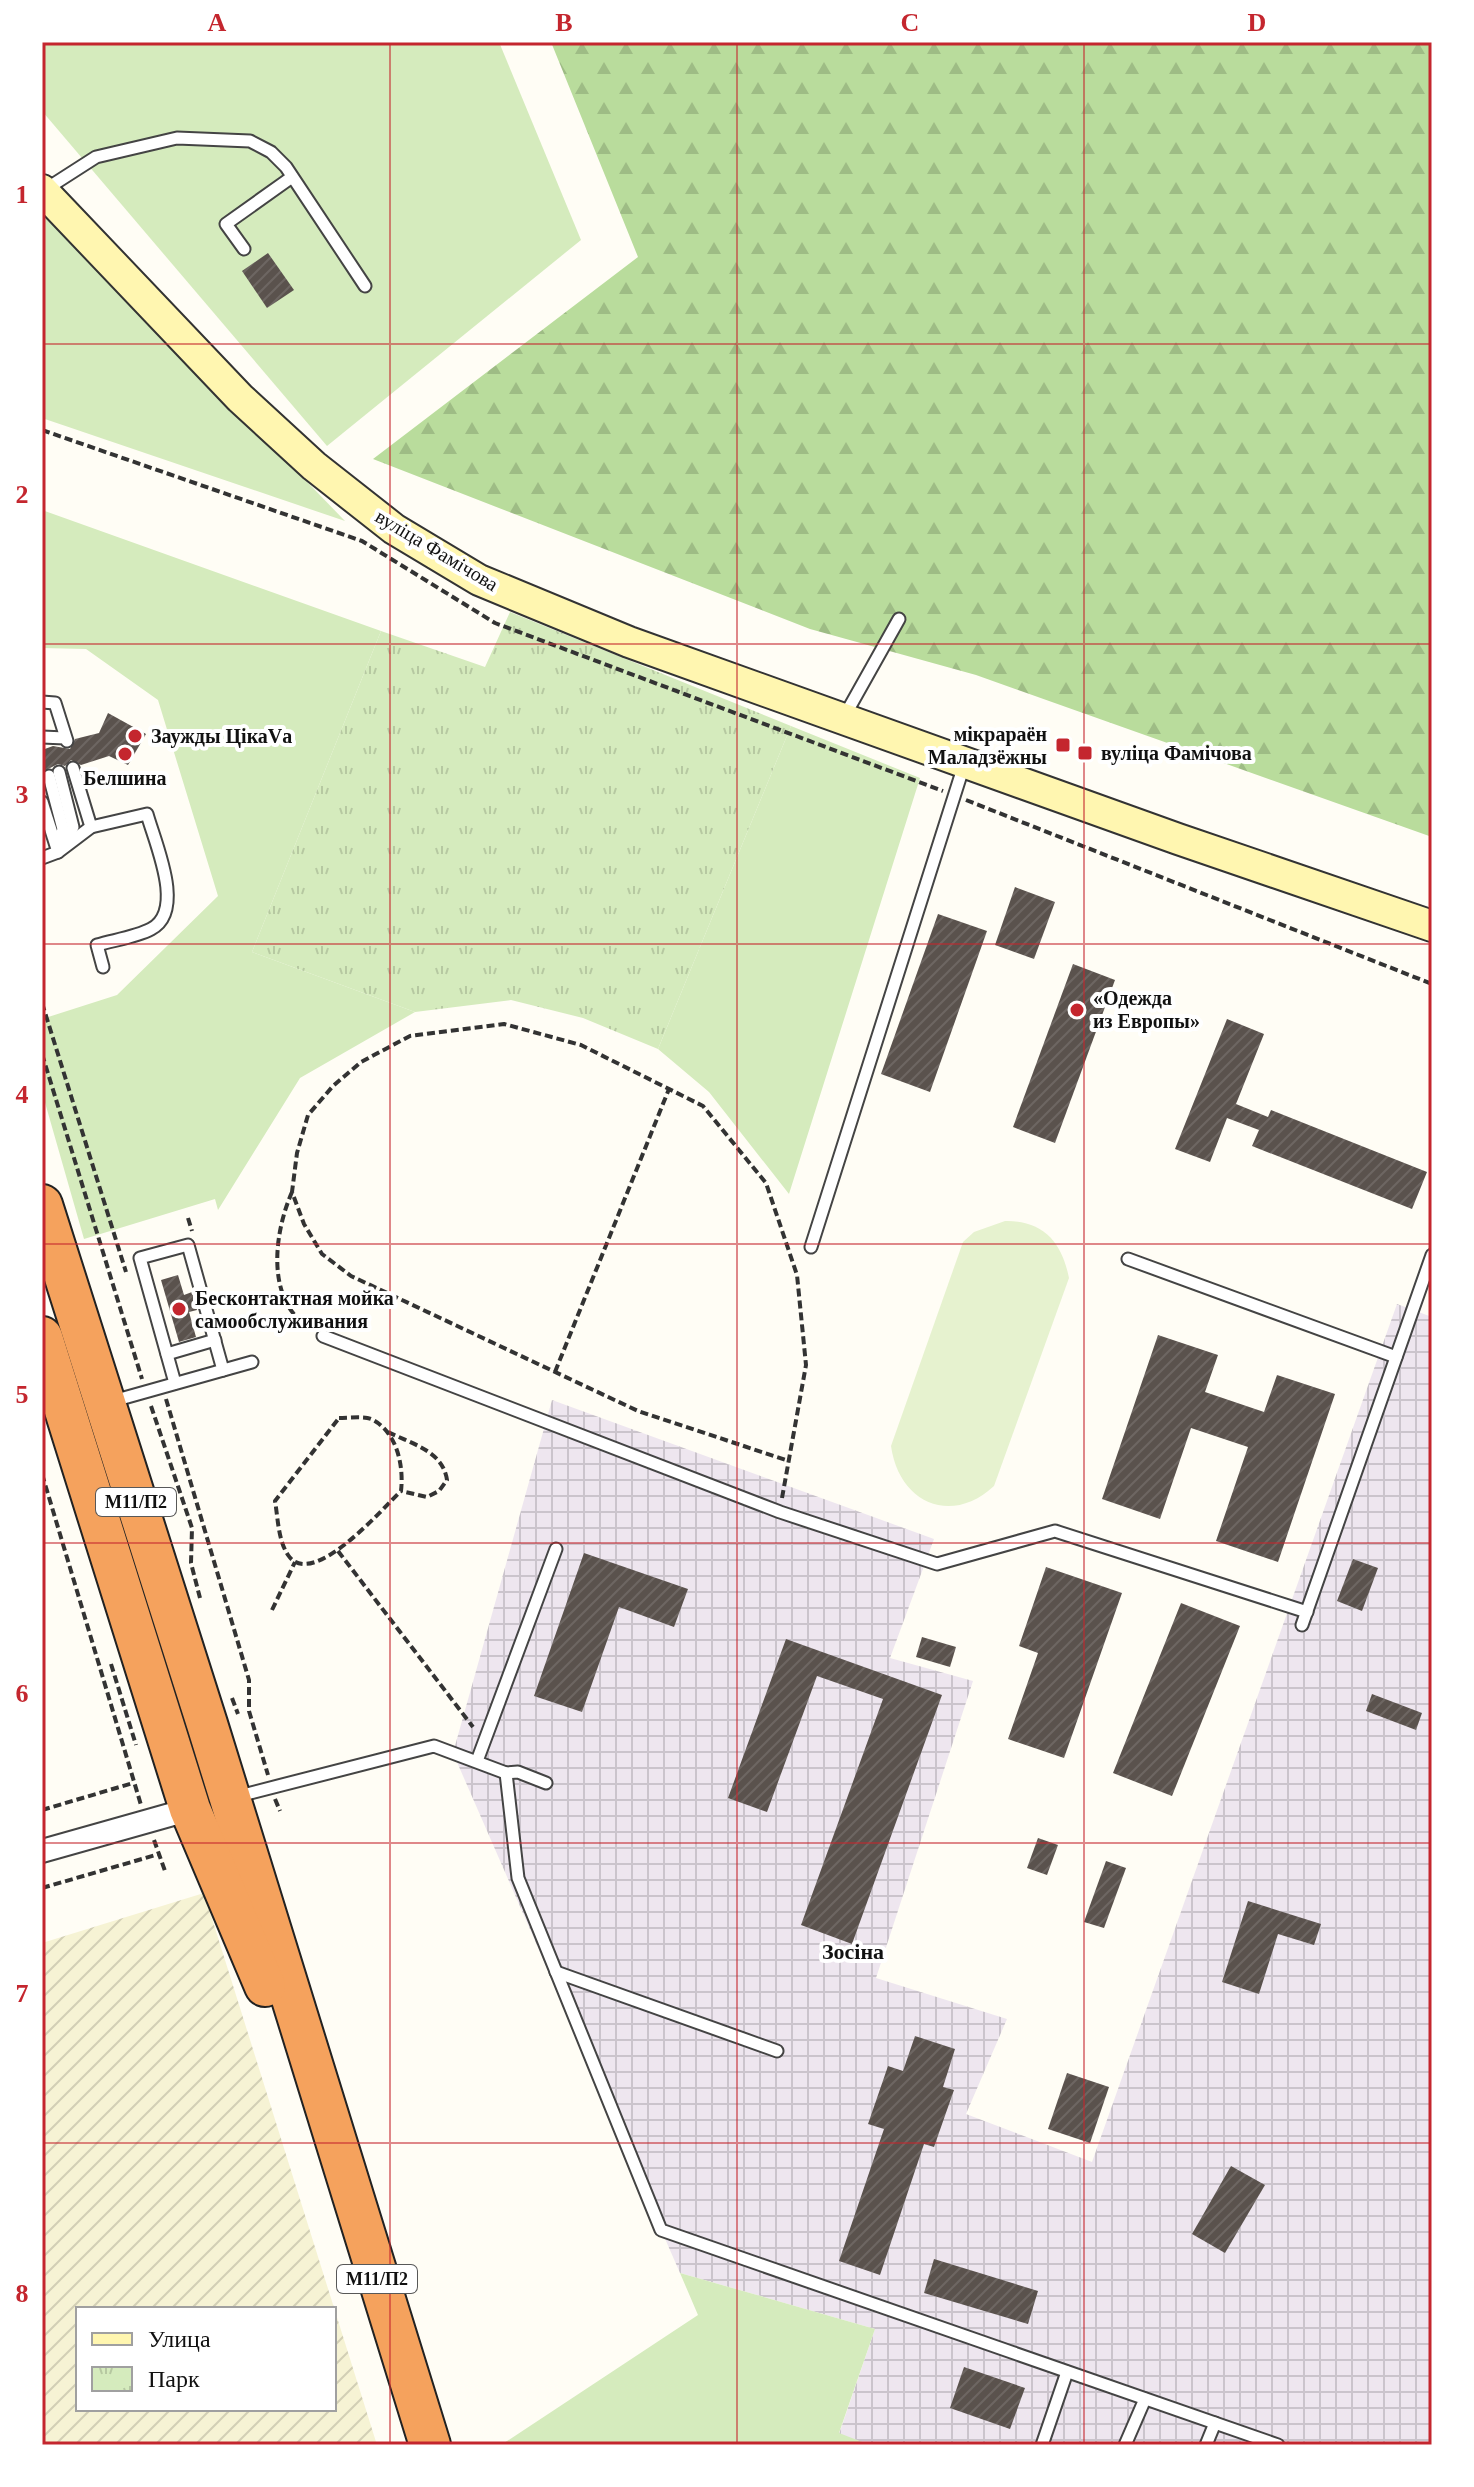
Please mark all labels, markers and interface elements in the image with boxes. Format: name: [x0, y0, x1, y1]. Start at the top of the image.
text: A: [208, 8, 227, 37]
text: B: [555, 8, 573, 37]
text: C: [901, 8, 919, 37]
text: D: [1248, 8, 1266, 37]
text: 1: [16, 180, 29, 209]
text: 2: [16, 480, 29, 509]
street label: вуліца Фамічова: [371, 505, 502, 596]
place label: мікрараён Маладзёжны: [928, 723, 1047, 768]
place label: Заужды ЦікаVа: [151, 725, 292, 748]
marker: Заужды ЦікаVа: [126, 727, 144, 745]
marker: мікрараён Маладзёжны: [1054, 736, 1072, 754]
place label: вуліца Фамічова: [1101, 742, 1252, 765]
marker: вуліца Фамічова: [1076, 744, 1094, 762]
marker: Белшина: [116, 745, 134, 763]
place label: Белшина: [83, 767, 167, 789]
text: 3: [16, 780, 29, 809]
place label: «Одежда из Европы»: [1093, 987, 1200, 1033]
marker: «Одежда из Европы»: [1068, 1001, 1086, 1019]
text: 4: [16, 1080, 29, 1109]
place label: Бесконтактная мойка самообслуживания: [195, 1287, 394, 1333]
marker: Бесконтактная мойка самообслуживания: [170, 1300, 188, 1318]
text: 5: [16, 1380, 29, 1409]
road number: М11/П2: [96, 1488, 176, 1516]
text: 6: [16, 1679, 29, 1708]
district label: Зосіна: [822, 1939, 884, 1964]
text: 7: [16, 1979, 29, 2008]
road number: М11/П2: [337, 2265, 417, 2293]
text: 8: [16, 2279, 29, 2308]
legend: [76, 2307, 336, 2411]
text: Улица: [148, 2326, 211, 2352]
text: Парк: [148, 2366, 200, 2392]

